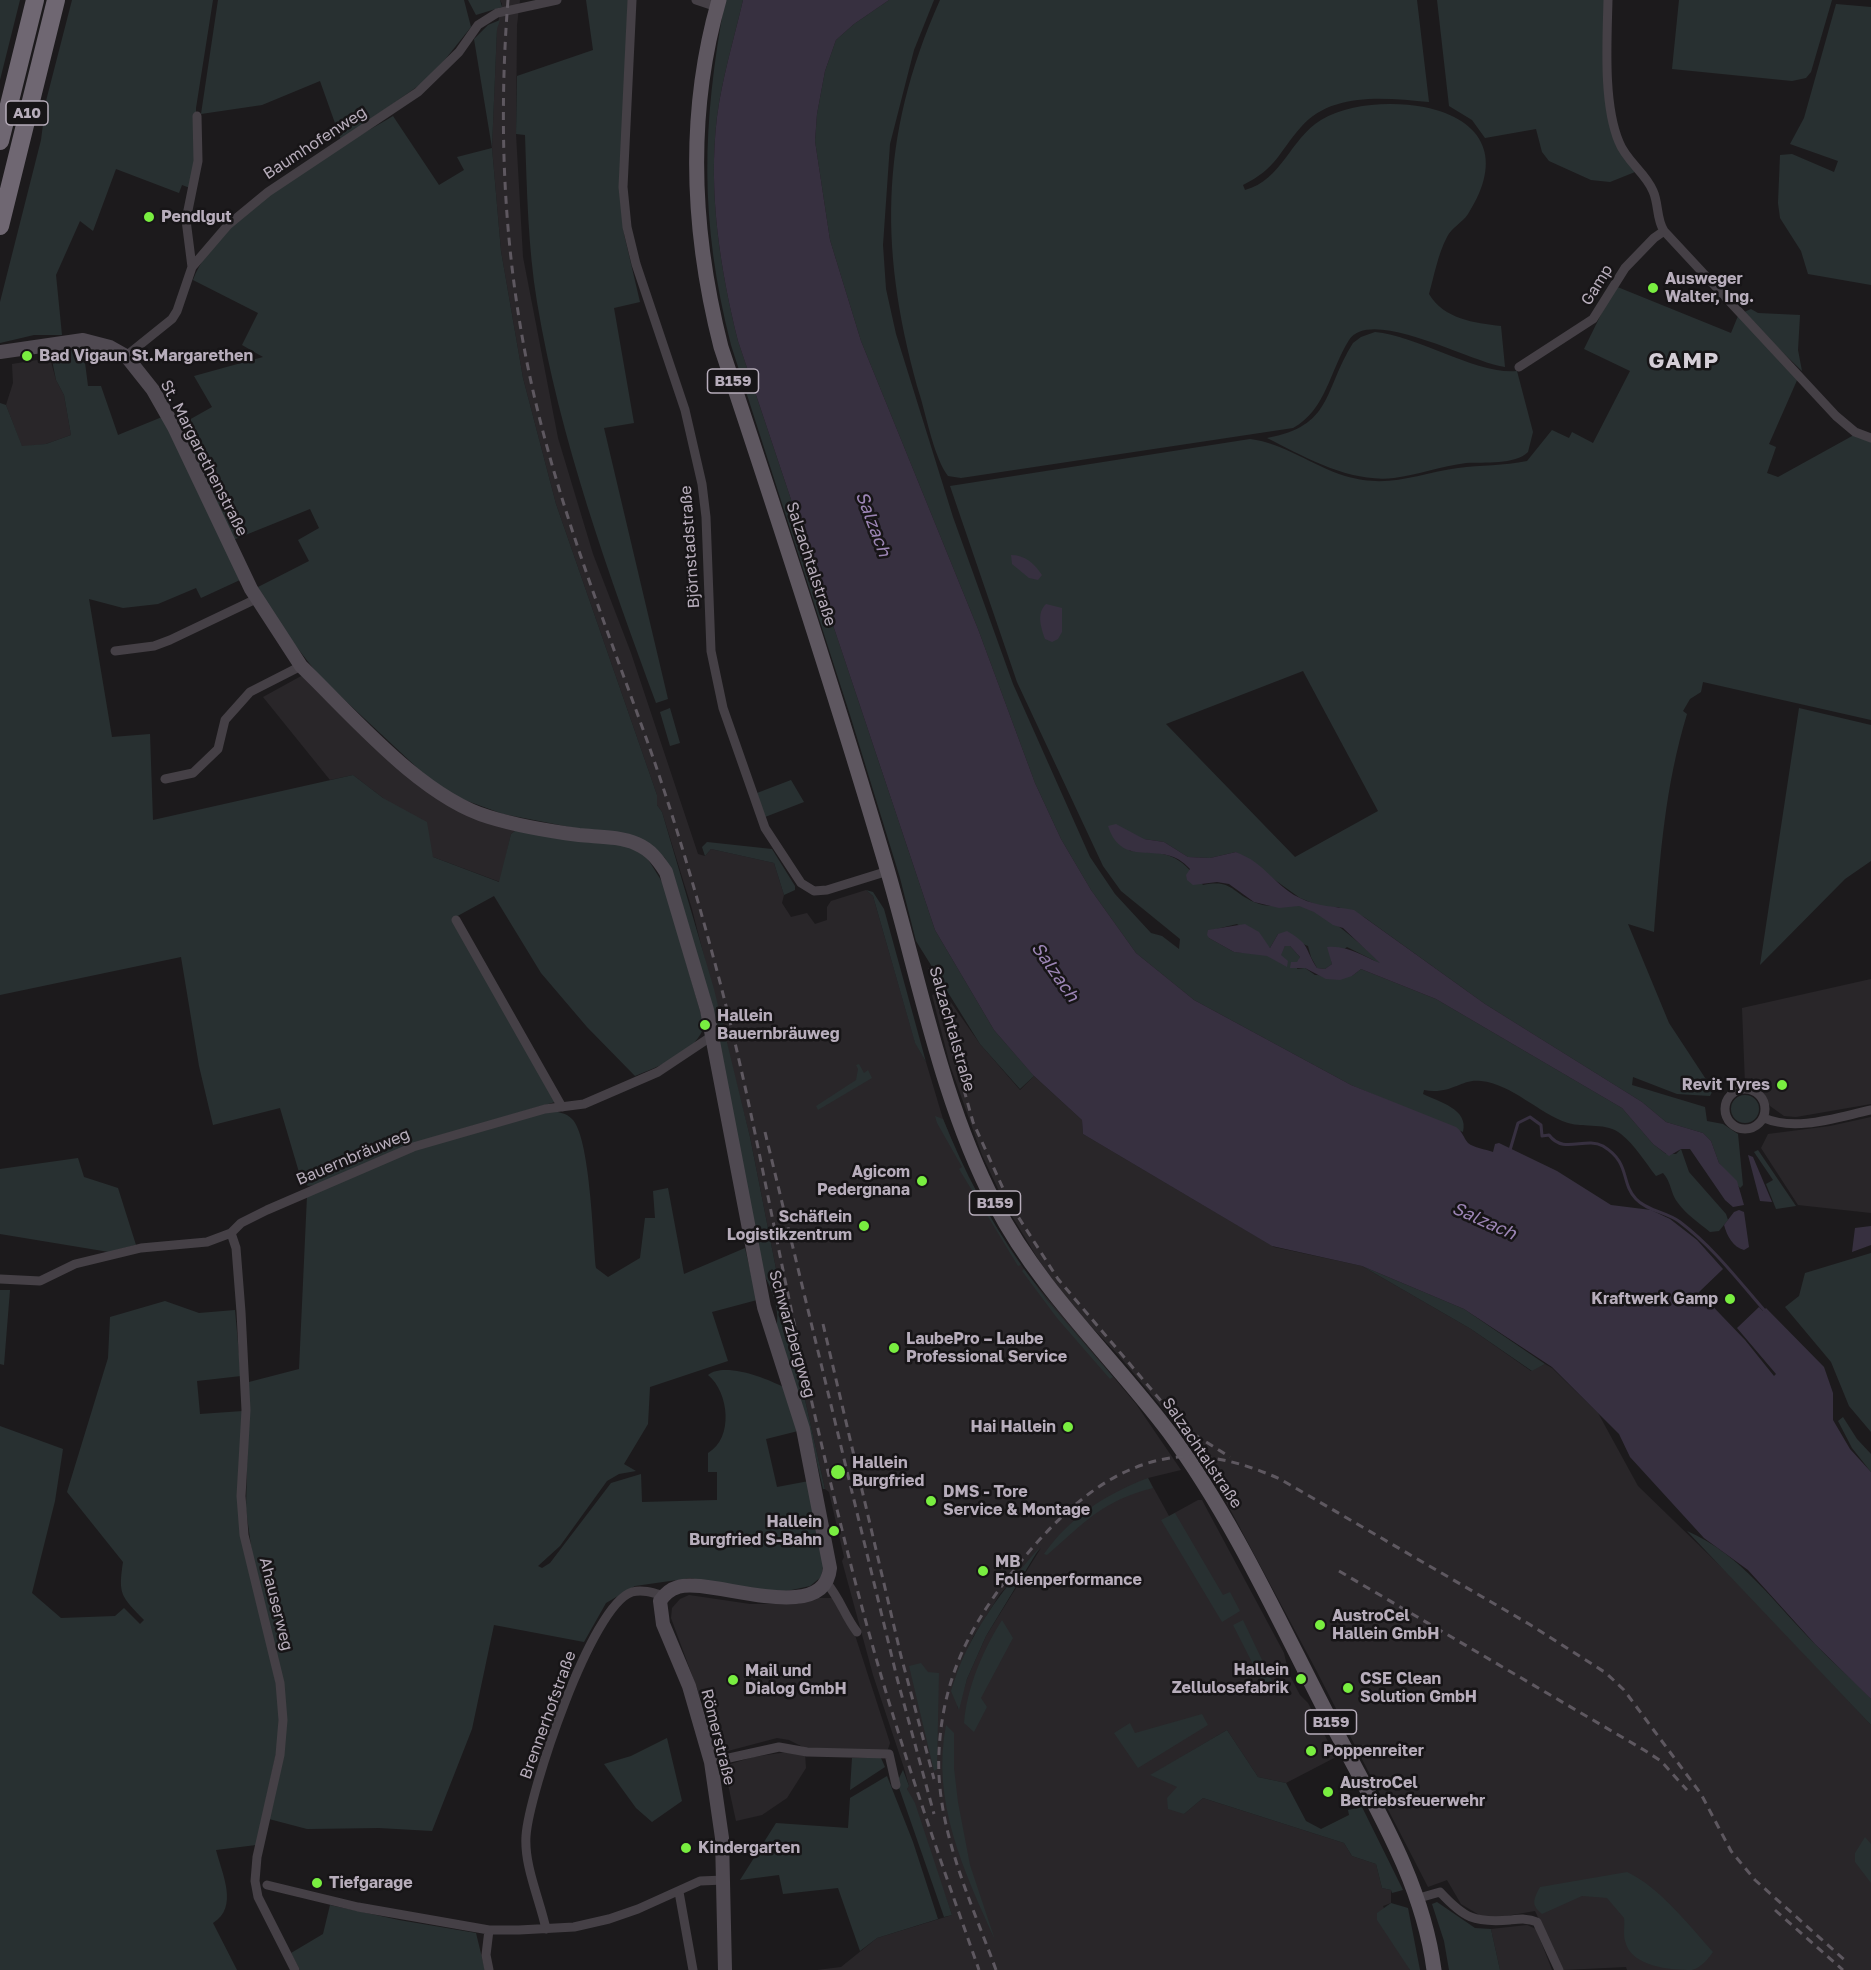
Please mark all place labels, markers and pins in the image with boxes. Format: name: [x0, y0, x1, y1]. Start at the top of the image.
place label: Pendlgut: [161, 207, 232, 227]
marker: Pendlgut: [142, 210, 156, 224]
place label: Ausweger Walter, Ing.: [1665, 269, 1754, 307]
marker: Ausweger Walter, Ing.: [1646, 281, 1660, 295]
place label: Bad Vigaun St.Margarethen: [39, 346, 253, 366]
marker: Bad Vigaun St.Margarethen: [20, 349, 34, 363]
place label: Hallein Bauernbräuweg: [717, 1006, 840, 1044]
marker: Hallein Bauernbräuweg: [698, 1018, 712, 1032]
place label: Revit Tyres: [1682, 1075, 1770, 1095]
marker: Revit Tyres: [1775, 1078, 1789, 1092]
place label: Agicom Pedergnana: [817, 1162, 910, 1200]
marker: Agicom Pedergnana: [915, 1174, 929, 1188]
place label: Schäflein Logistikzentrum: [727, 1207, 852, 1245]
marker: Schäflein Logistikzentrum: [857, 1219, 871, 1233]
place label: Kraftwerk Gamp: [1591, 1289, 1718, 1309]
marker: Kraftwerk Gamp: [1723, 1292, 1737, 1306]
place label: LaubePro – Laube Professional Service: [906, 1329, 1067, 1367]
marker: LaubePro – Laube Professional Service: [887, 1341, 901, 1355]
place label: Hai Hallein: [971, 1417, 1056, 1437]
marker: Hai Hallein: [1061, 1420, 1075, 1434]
place label: Hallein Burgfried: [852, 1453, 924, 1491]
marker: Hallein Burgfried: [829, 1463, 847, 1481]
place label: DMS - Tore Service & Montage: [943, 1482, 1090, 1520]
marker: DMS - Tore Service & Montage: [924, 1494, 938, 1508]
place label: Hallein Burgfried S-Bahn: [689, 1512, 822, 1550]
marker: Hallein Burgfried S-Bahn: [827, 1524, 841, 1538]
place label: MB Folienperformance: [995, 1552, 1142, 1590]
marker: MB Folienperformance: [976, 1564, 990, 1578]
place label: AustroCel Hallein GmbH: [1332, 1606, 1439, 1644]
marker: AustroCel Hallein GmbH: [1313, 1618, 1327, 1632]
place label: Hallein Zellulosefabrik: [1172, 1660, 1289, 1698]
place label: Mail und Dialog GmbH: [745, 1661, 847, 1699]
place label: CSE Clean Solution GmbH: [1360, 1669, 1477, 1707]
marker: Hallein Zellulosefabrik: [1294, 1672, 1308, 1686]
marker: Mail und Dialog GmbH: [726, 1673, 740, 1687]
marker: CSE Clean Solution GmbH: [1341, 1681, 1355, 1695]
place label: Poppenreiter: [1323, 1741, 1424, 1761]
marker: Poppenreiter: [1304, 1744, 1318, 1758]
place label: AustroCel Betriebsfeuerwehr: [1340, 1773, 1485, 1811]
marker: AustroCel Betriebsfeuerwehr: [1321, 1785, 1335, 1799]
place label: Kindergarten: [698, 1838, 800, 1858]
marker: Kindergarten: [679, 1841, 693, 1855]
place label: Tiefgarage: [329, 1873, 413, 1893]
marker: Tiefgarage: [310, 1876, 324, 1890]

